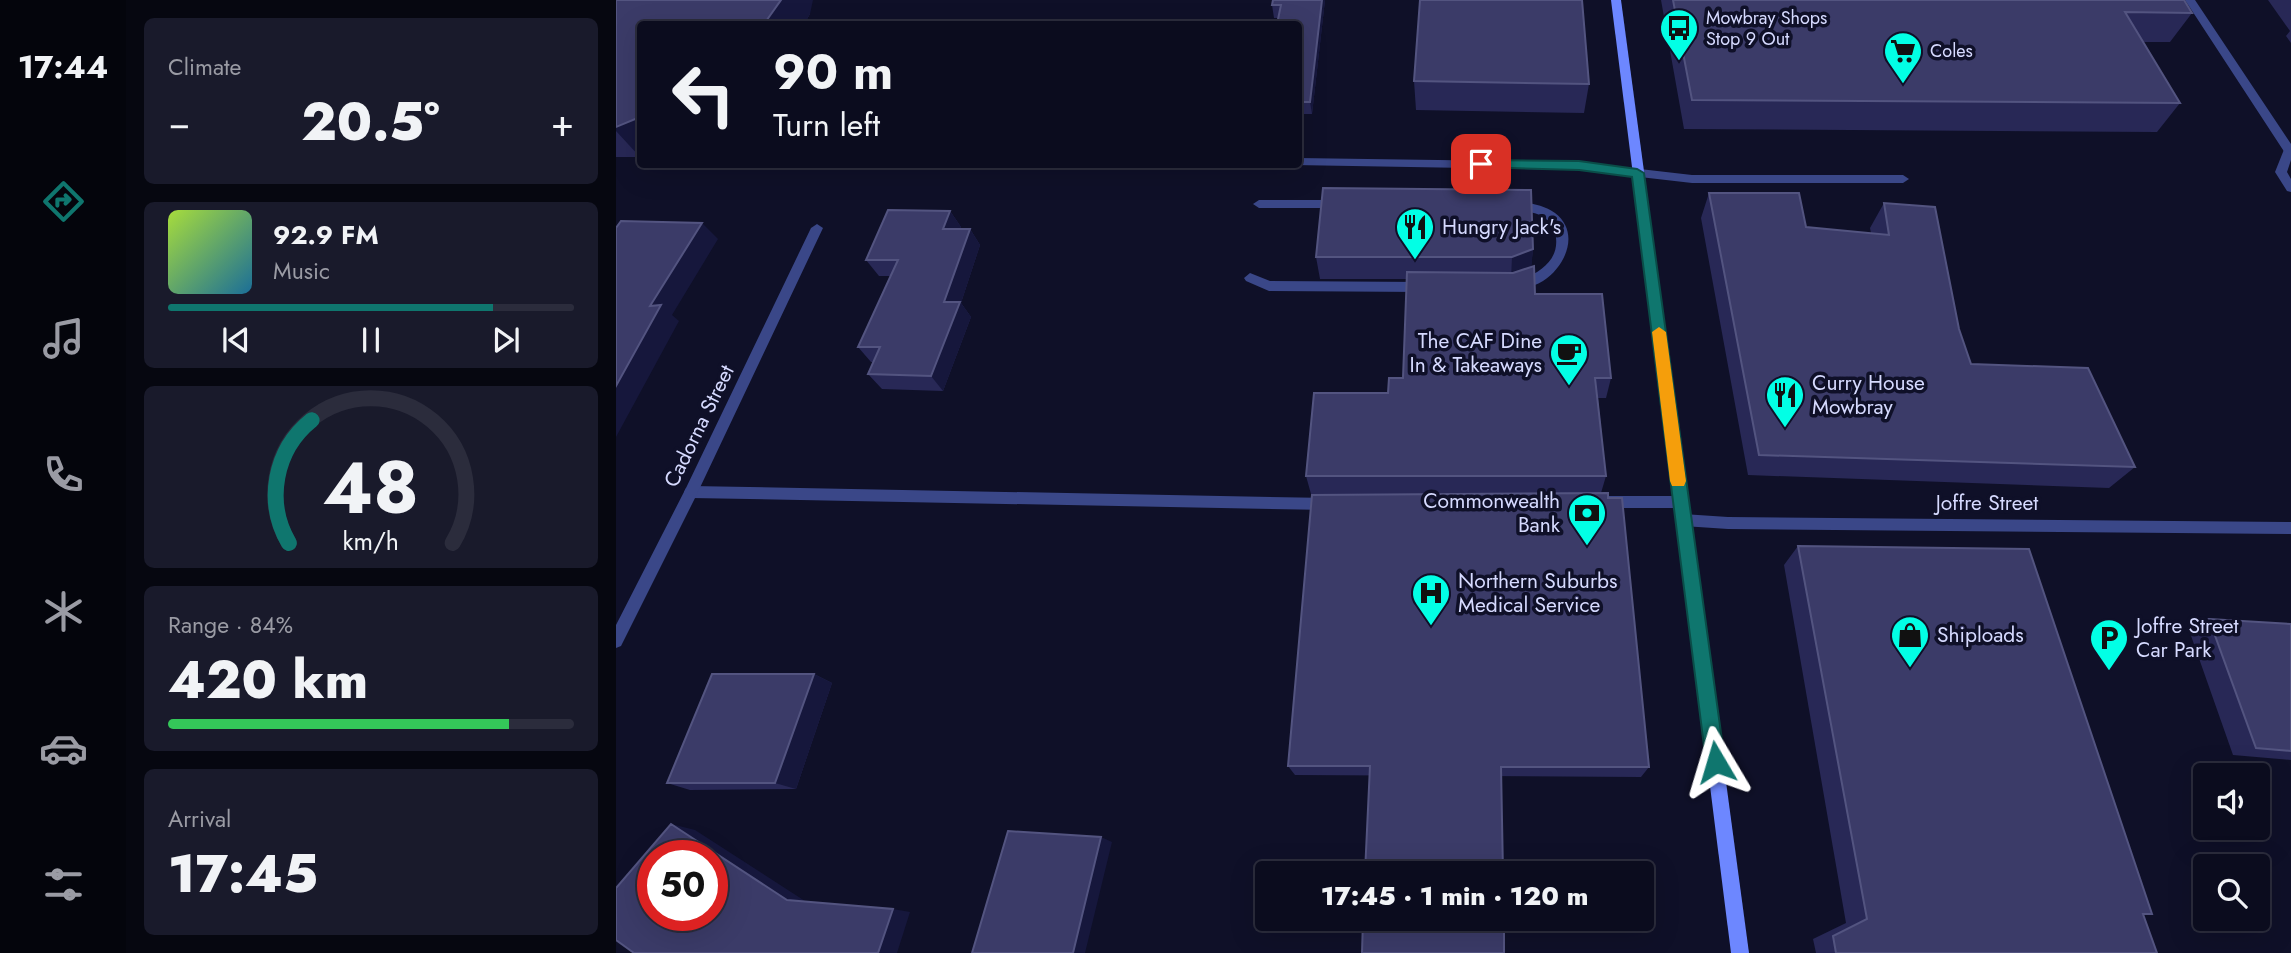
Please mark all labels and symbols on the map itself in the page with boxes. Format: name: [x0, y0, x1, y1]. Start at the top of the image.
place label: Mowbray Shops Stop 9 Out: [1706, 5, 1827, 52]
bus stop icon: Mowbray Shops Stop 9 Out: [1658, 7, 1700, 62]
supermarket icon: Coles: [1882, 30, 1924, 85]
place label: Coles: [1930, 38, 1973, 64]
pin: [1451, 134, 1511, 194]
restaurant icon: Hungry Jack's: [1394, 206, 1436, 261]
place label: Hungry Jack's: [1442, 212, 1561, 242]
place label: The CAF Dine In & Takeaways: [1410, 326, 1542, 380]
cafe icon: The CAF Dine In & Takeaways: [1548, 332, 1590, 387]
street label: Cadorna Street: [656, 360, 742, 492]
place label: Curry House Mowbray: [1812, 368, 1925, 422]
restaurant icon: Curry House Mowbray: [1764, 374, 1806, 429]
place label: Commonwealth Bank: [1423, 486, 1561, 540]
street label: Joffre Street: [1933, 488, 2038, 518]
bank icon: Commonwealth Bank: [1566, 492, 1608, 547]
place label: Northern Suburbs Medical Service: [1458, 566, 1618, 620]
hospital icon: Northern Suburbs Medical Service: [1410, 572, 1452, 627]
place label: Joffre Street Car Park: [2133, 611, 2239, 665]
shop icon: Shiploads: [1889, 614, 1931, 669]
parking icon: Joffre Street Car Park: [2088, 617, 2130, 672]
place label: Shiploads: [1937, 620, 2024, 650]
position arrow: [1679, 725, 1753, 799]
speed limit sign: 50: [637, 840, 728, 931]

